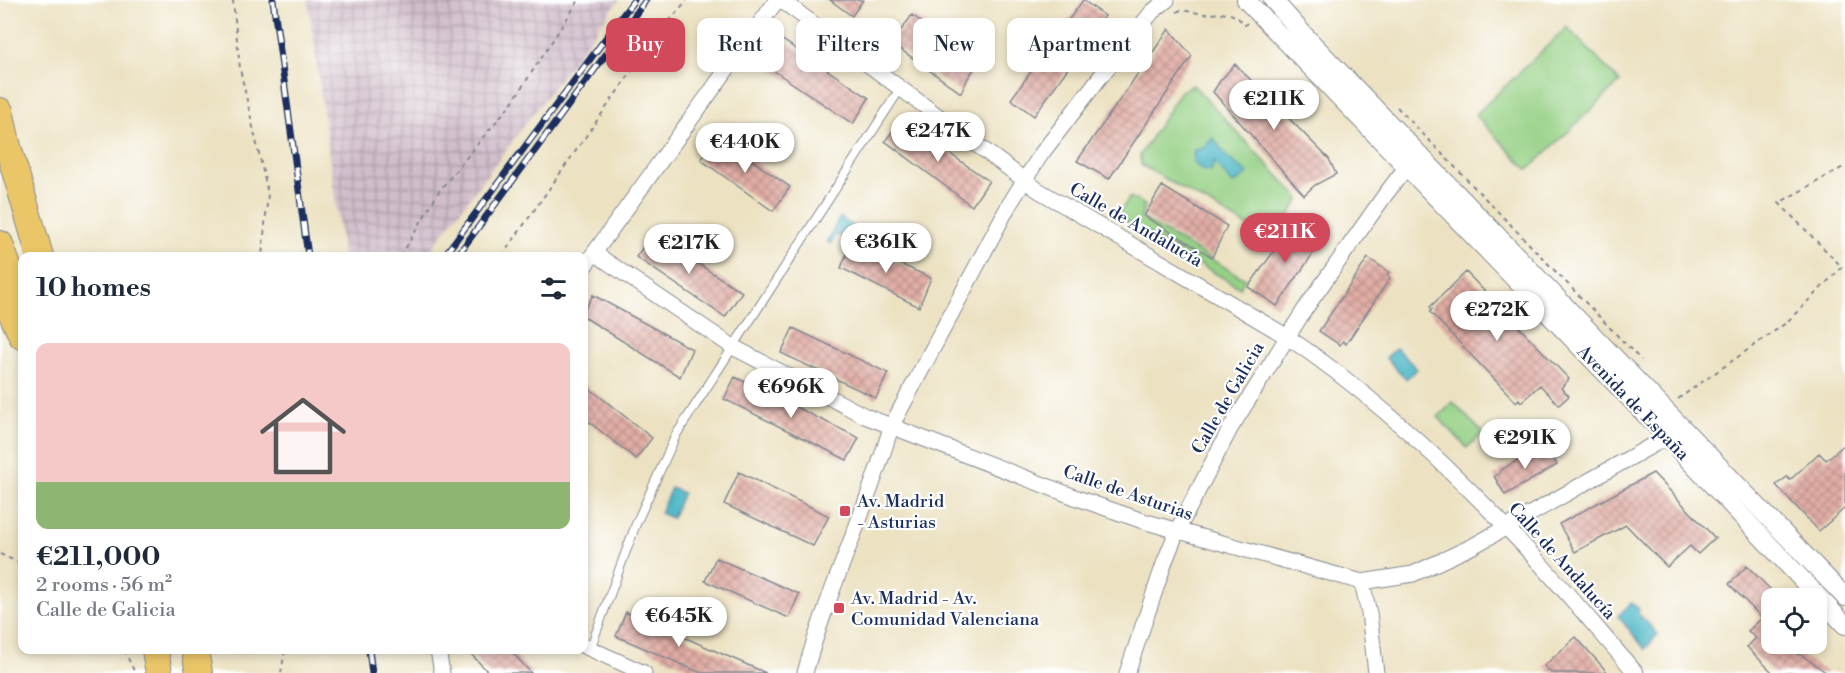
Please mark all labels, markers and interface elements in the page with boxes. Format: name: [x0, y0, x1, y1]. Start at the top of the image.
chip: Buy: [606, 18, 685, 72]
chip: Rent: [697, 18, 784, 72]
chip: Filters: [796, 18, 901, 72]
chip: New: [913, 18, 995, 72]
chip: Apartment: [1007, 18, 1152, 72]
pin: €211K: [1232, 80, 1316, 131]
text: €211K: [1243, 87, 1305, 112]
pin: €247K: [896, 112, 980, 163]
text: €247K: [905, 119, 971, 144]
pin: €440K: [703, 123, 787, 174]
text: €440K: [710, 130, 780, 155]
street label: Calle de Andalucía: [1065, 178, 1208, 273]
pin: €211K: [1243, 213, 1327, 264]
text: €211K: [1254, 220, 1316, 245]
pin: €361K: [844, 223, 928, 274]
pin: €217K: [647, 224, 731, 275]
text: €361K: [855, 230, 917, 255]
text: €217K: [658, 231, 720, 256]
text: 10 homes: [36, 272, 151, 304]
icon: filters: [537, 272, 570, 305]
pin: €272K: [1455, 291, 1539, 342]
text: €272K: [1464, 298, 1530, 323]
street label: Calle de Galicia: [1187, 337, 1270, 458]
street label: Avenida de España: [1571, 340, 1695, 466]
pin: €696K: [749, 368, 833, 419]
text: €696K: [757, 375, 825, 400]
icon: home: [249, 382, 357, 490]
pin: €291K: [1483, 419, 1567, 470]
text: €291K: [1493, 426, 1557, 451]
street label: Calle de Asturias: [1060, 460, 1196, 526]
place label: Av. Madrid - Asturias: [856, 490, 945, 534]
street label: Calle de Andalucía: [1503, 498, 1621, 625]
marker: Av. Madrid - Asturias: [838, 504, 852, 518]
text: €211,000: [36, 541, 160, 573]
text: 2 rooms · 56 m²: [36, 573, 172, 598]
place label: Av. Madrid - Av. Comunidad Valenciana: [850, 587, 1040, 631]
map controls: [1761, 588, 1827, 654]
button: locate: [1761, 588, 1827, 654]
pin: €645K: [637, 597, 721, 648]
text: Calle de Galicia: [36, 598, 176, 623]
marker: Av. Madrid - Av. Comunidad Valenciana: [832, 601, 846, 615]
text: €645K: [645, 604, 713, 629]

